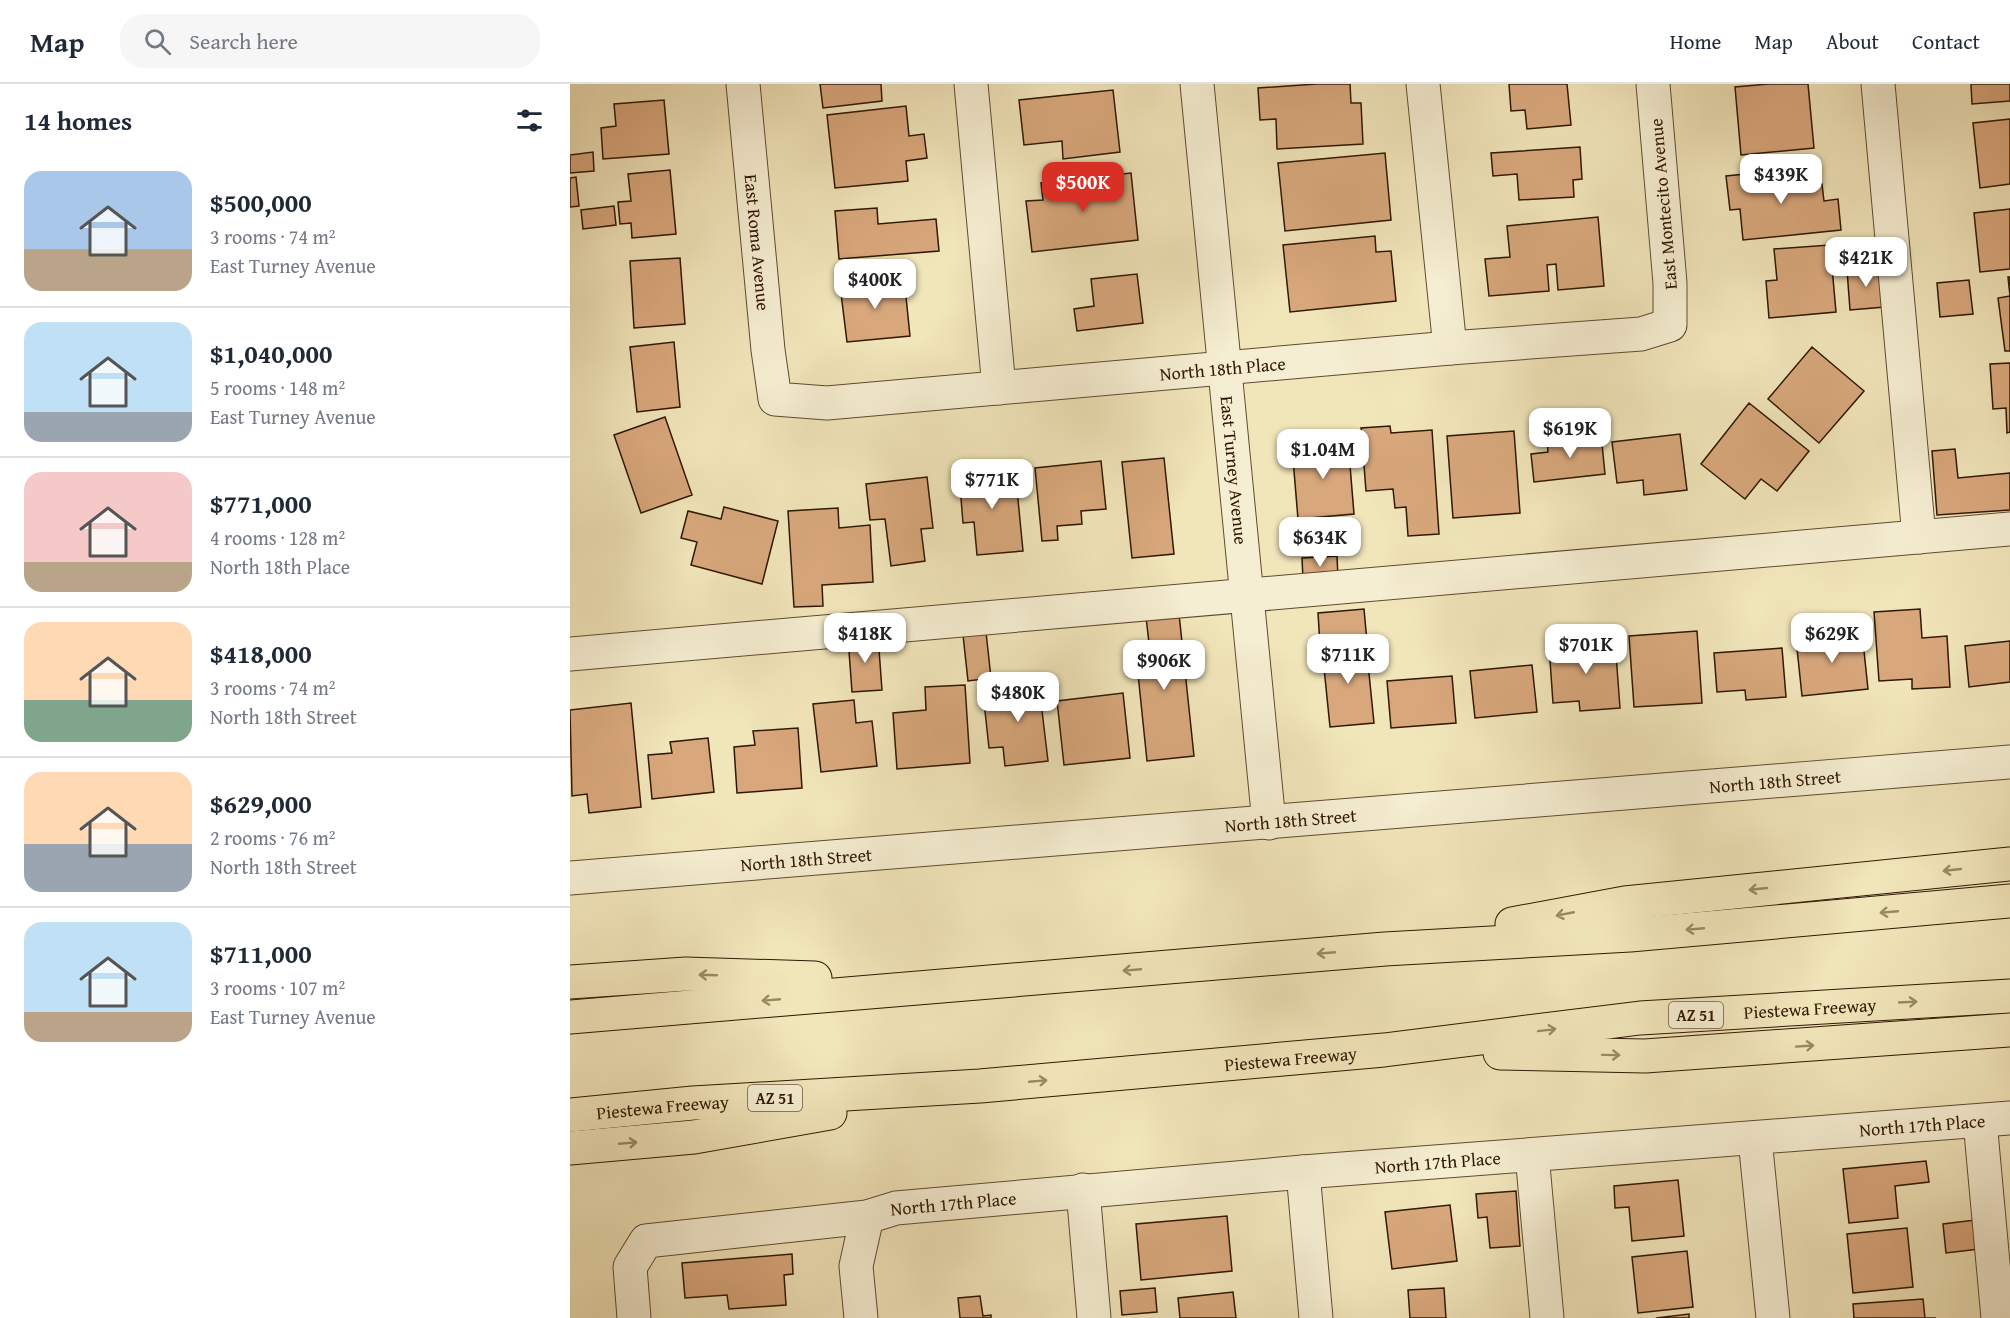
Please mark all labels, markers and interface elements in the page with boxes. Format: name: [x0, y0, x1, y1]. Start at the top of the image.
search box: [120, 14, 540, 68]
text: Map: [30, 21, 84, 62]
icon: search: [141, 25, 174, 58]
text: Search here: [189, 25, 298, 57]
text: Home: [1670, 26, 1721, 57]
text: Map: [1754, 26, 1793, 57]
text: About: [1826, 26, 1879, 57]
text: Contact: [1912, 26, 1980, 57]
text: 14 homes: [24, 101, 132, 140]
icon: filters: [513, 104, 546, 137]
street label: East Montecito Avenue: [1642, 117, 1684, 291]
pin: $439K: [1739, 154, 1823, 205]
text: $439K: [1754, 159, 1808, 188]
pin: $500K: [1041, 162, 1125, 213]
text: $500K: [1056, 167, 1110, 196]
street label: East Roma Avenue: [738, 173, 778, 312]
text: $500,000: [210, 183, 312, 222]
icon: home: [72, 195, 144, 267]
text: 3 rooms · 74 m²: [210, 222, 336, 251]
pin: $421K: [1824, 237, 1908, 288]
text: $421K: [1839, 242, 1893, 271]
text: East Turney Avenue: [210, 251, 376, 280]
pin: $400K: [833, 259, 917, 310]
text: $400K: [848, 264, 902, 293]
text: $1,040,000: [210, 334, 332, 373]
icon: home: [72, 346, 144, 418]
street label: North 18th Place: [1159, 349, 1287, 387]
text: 5 rooms · 148 m²: [210, 373, 345, 402]
street label: East Turney Avenue: [1214, 395, 1255, 546]
text: East Turney Avenue: [210, 402, 376, 431]
pin: $619K: [1528, 408, 1612, 459]
text: $619K: [1543, 413, 1597, 442]
pin: $1.04M: [1274, 429, 1372, 480]
text: $1.04M: [1291, 434, 1355, 463]
pin: $771K: [950, 459, 1034, 510]
text: $771K: [965, 464, 1019, 493]
text: $771,000: [210, 484, 312, 523]
icon: home: [72, 496, 144, 568]
pin: $634K: [1278, 517, 1362, 568]
text: $634K: [1293, 522, 1347, 551]
text: 4 rooms · 128 m²: [210, 523, 345, 552]
text: North 18th Place: [210, 552, 350, 581]
pin: $418K: [823, 613, 907, 664]
pin: $629K: [1790, 613, 1874, 664]
text: $418K: [838, 618, 892, 647]
text: $629K: [1805, 618, 1859, 647]
pin: $701K: [1544, 624, 1628, 675]
text: $701K: [1559, 629, 1613, 658]
text: $418,000: [210, 634, 312, 673]
pin: $711K: [1306, 634, 1390, 685]
text: $711K: [1321, 639, 1375, 668]
pin: $906K: [1122, 640, 1206, 691]
text: $906K: [1137, 645, 1191, 674]
icon: home: [72, 646, 144, 718]
pin: $480K: [976, 672, 1060, 723]
text: 3 rooms · 74 m²: [210, 673, 336, 702]
text: $480K: [991, 677, 1045, 706]
text: North 18th Street: [210, 702, 357, 731]
street label: North 18th Street: [1708, 762, 1843, 800]
text: $629,000: [210, 784, 312, 823]
icon: home: [72, 796, 144, 868]
street label: North 18th Street: [1224, 801, 1358, 839]
text: 2 rooms · 76 m²: [210, 823, 336, 852]
street label: North 18th Street: [739, 840, 874, 878]
text: North 18th Street: [210, 852, 357, 881]
one-way arrow: [1942, 864, 1962, 875]
one-way arrow: [1748, 884, 1768, 895]
one-way arrow: [1880, 907, 1899, 918]
one-way arrow: [1555, 909, 1575, 920]
one-way arrow: [1685, 924, 1705, 935]
text: $711,000: [210, 934, 312, 973]
icon: home: [72, 946, 144, 1018]
one-way arrow: [1317, 948, 1337, 959]
one-way arrow: [1122, 964, 1142, 975]
one-way arrow: [698, 969, 718, 980]
text: 3 rooms · 107 m²: [210, 973, 345, 1002]
street label: Piestewa Freeway: [1743, 990, 1877, 1025]
one-way arrow: [762, 995, 782, 1006]
one-way arrow: [1898, 997, 1918, 1008]
text: East Turney Avenue: [210, 1002, 376, 1031]
road number: AZ 51: [1669, 1002, 1723, 1028]
one-way arrow: [1536, 1024, 1556, 1035]
street label: Piestewa Freeway: [1223, 1039, 1358, 1078]
one-way arrow: [1795, 1040, 1815, 1051]
one-way arrow: [1600, 1049, 1620, 1061]
one-way arrow: [1027, 1075, 1047, 1086]
road number: AZ 51: [748, 1085, 802, 1111]
street label: Piestewa Freeway: [595, 1087, 730, 1126]
street label: North 17th Place: [1858, 1106, 1986, 1143]
one-way arrow: [618, 1137, 638, 1148]
street label: North 17th Place: [1374, 1143, 1502, 1180]
street label: North 17th Place: [889, 1184, 1018, 1222]

